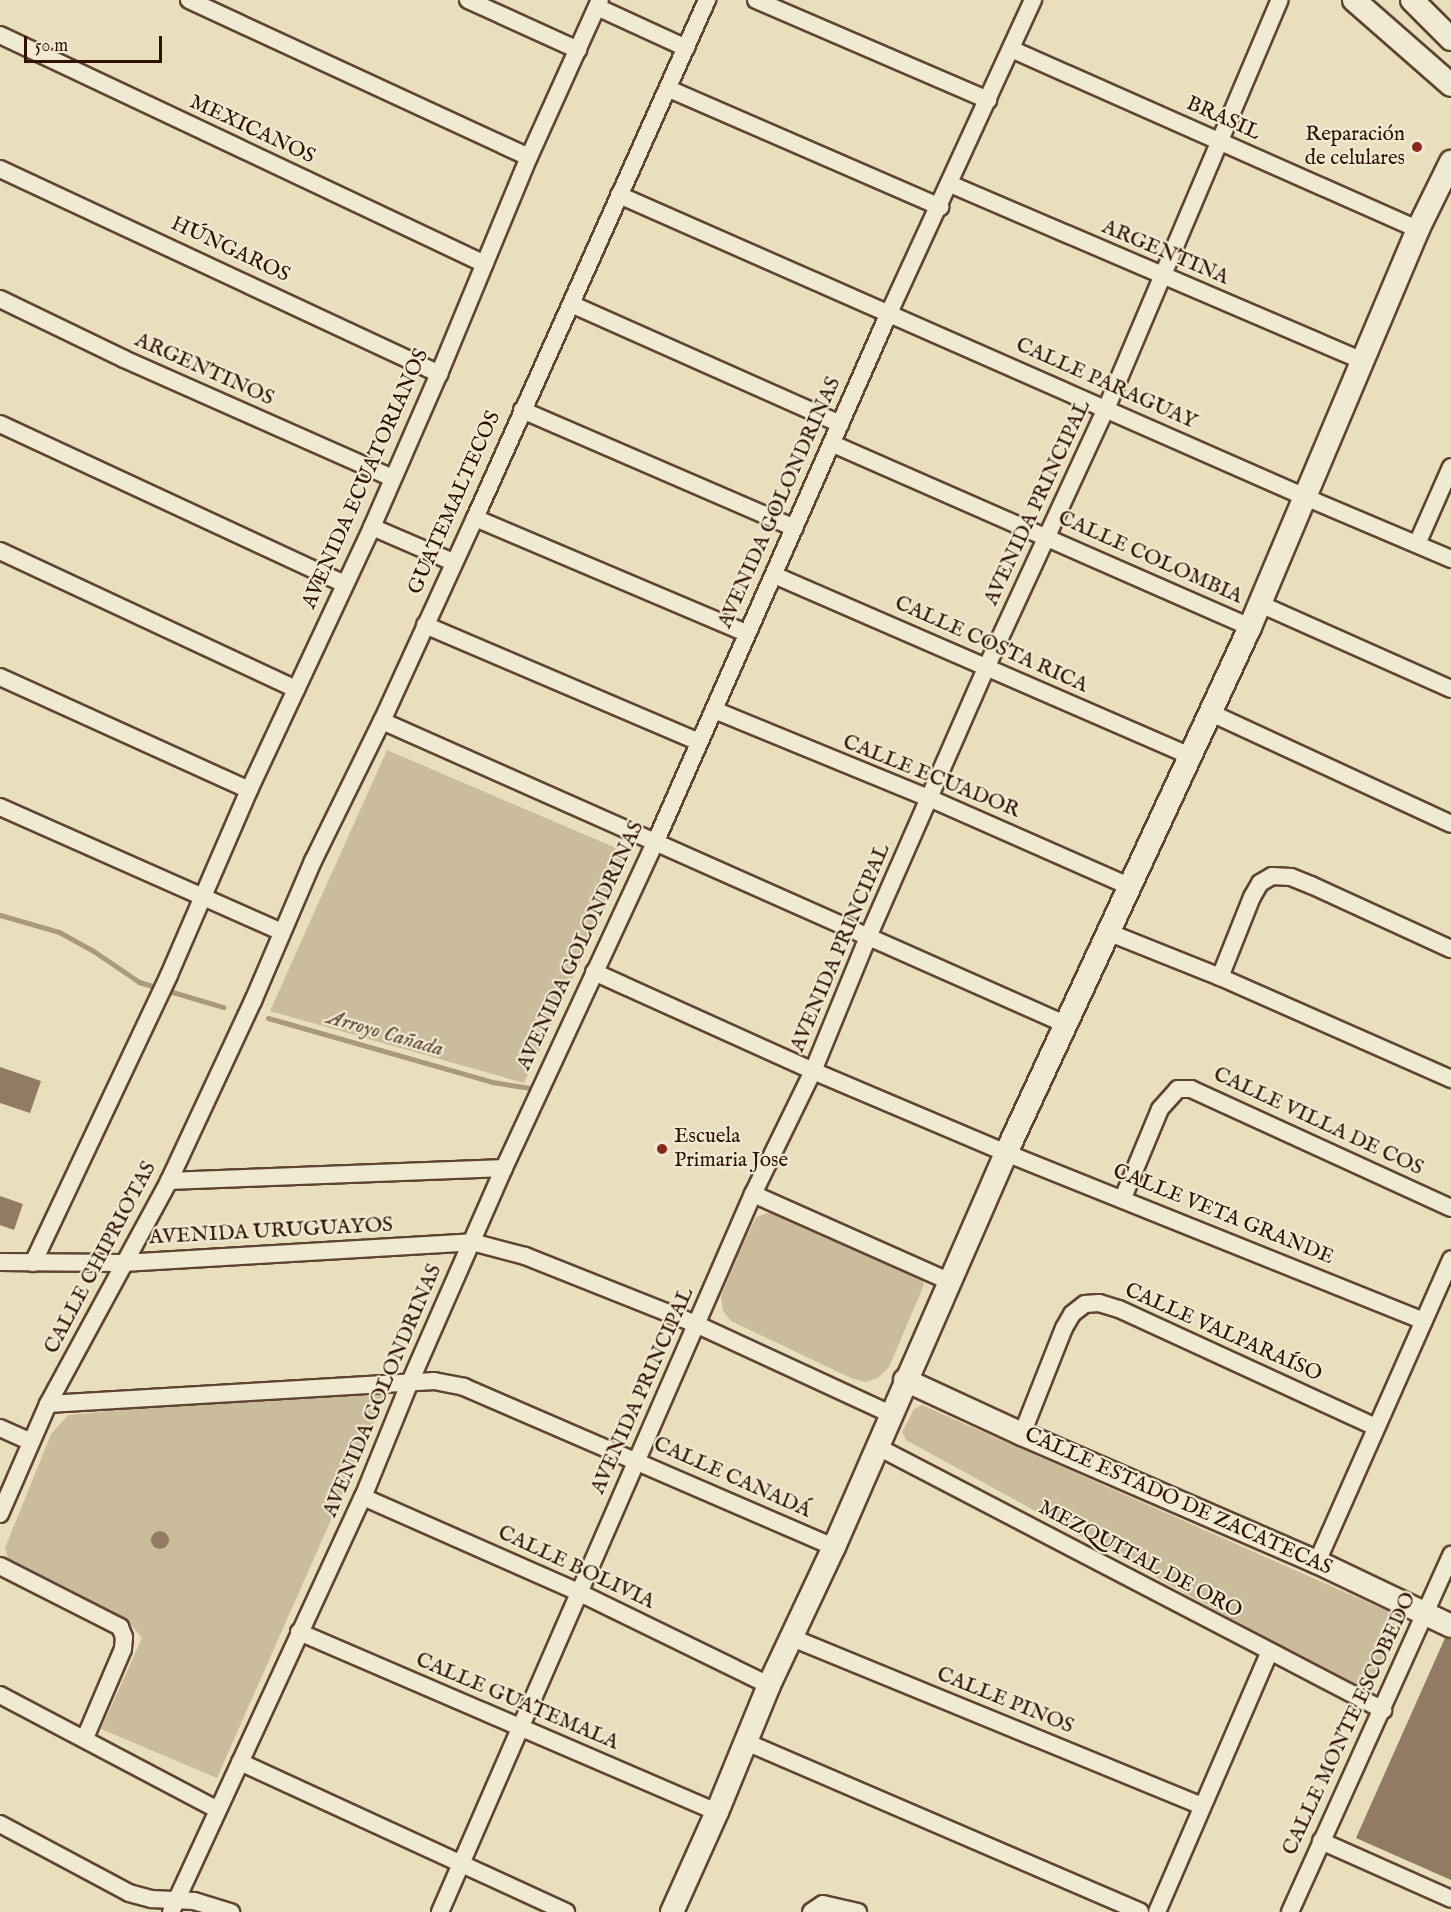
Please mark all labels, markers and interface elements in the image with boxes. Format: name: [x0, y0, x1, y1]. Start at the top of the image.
scale bar: [27, 24, 165, 62]
text: 50 m: [35, 35, 68, 58]
street label: MEXICANOS: [185, 90, 319, 170]
street label: BRASIL: [1182, 92, 1264, 146]
place label: Reparación de celulares: [1305, 122, 1405, 172]
marker: Reparación de celulares: [1410, 140, 1424, 154]
street label: HÚNGAROS: [167, 211, 293, 289]
street label: ARGENTINA: [1098, 215, 1232, 291]
street label: ARGENTINOS: [131, 328, 277, 412]
street label: CALLE PARAGUAY: [1012, 333, 1200, 435]
street label: AVENIDA ECUATORIANOS: [297, 345, 435, 613]
street label: AVENIDA GOLONDRINAS: [713, 374, 847, 632]
street label: AVENIDA PRINCIPAL: [979, 396, 1097, 610]
street label: GUATEMALTECOS: [403, 407, 507, 599]
street label: CALLE COLOMBIA: [1054, 506, 1246, 610]
street label: CALLE COSTA RICA: [891, 591, 1091, 699]
street label: CALLE ECUADOR: [839, 730, 1023, 824]
street label: AVENIDA GOLONDRINAS: [512, 817, 650, 1075]
street label: AVENIDA PRINCIPAL: [786, 840, 896, 1056]
water label: Arroyo Cañada: [324, 1005, 446, 1063]
street label: CALLE VILLA DE COS: [1209, 1062, 1427, 1182]
place label: Escuela Primaria Jose: [674, 1124, 788, 1174]
marker: Escuela Primaria Jose: [655, 1142, 669, 1156]
street label: CALLE CHIPRIOTAS: [40, 1158, 162, 1358]
street label: CALLE VETA GRANDE: [1109, 1159, 1337, 1271]
street label: AVENIDA URUGUAYOS: [148, 1213, 394, 1251]
street label: AVENIDA GOLONDRINAS: [318, 1261, 448, 1521]
street label: CALLE VALPARAÍSO: [1121, 1278, 1325, 1388]
street label: AVENIDA PRINCIPAL: [586, 1284, 700, 1498]
street label: CALLE ESTADO DE ZACATECAS: [1020, 1423, 1336, 1581]
street label: CALLE CANADÁ: [649, 1432, 815, 1524]
street label: MEZQUITAL DE ORO: [1034, 1496, 1246, 1624]
street label: CALLE BOLIVIA: [494, 1521, 658, 1615]
street label: CALLE MONTE ESCOBEDO: [1278, 1588, 1422, 1860]
street label: CALLE GUATEMALA: [412, 1648, 622, 1756]
street label: CALLE PINOS: [933, 1662, 1077, 1740]

